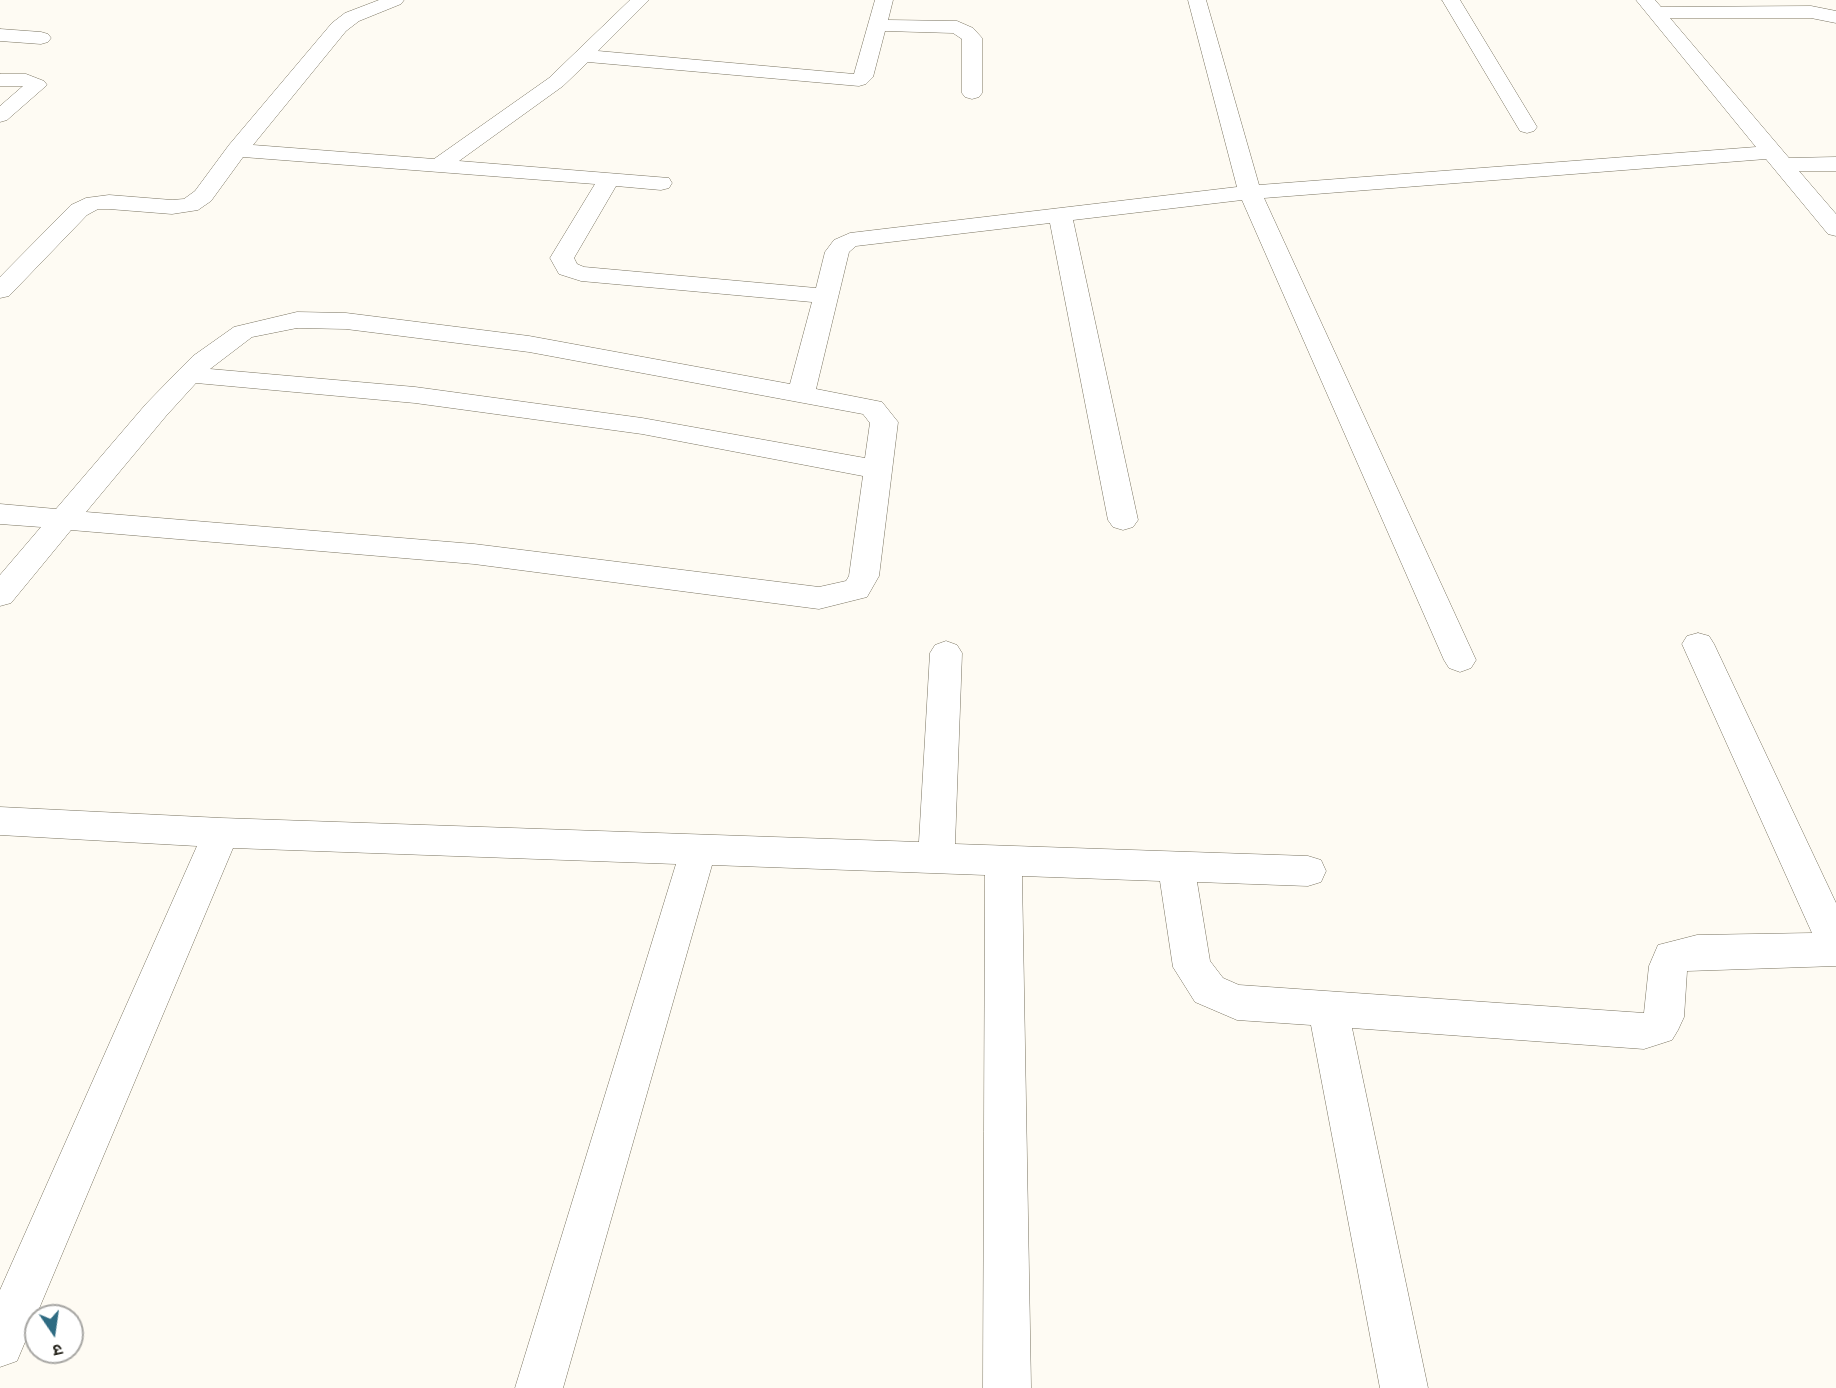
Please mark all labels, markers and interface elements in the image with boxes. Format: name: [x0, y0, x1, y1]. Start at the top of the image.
north arrow: [24, 1304, 84, 1364]
text: उ: [51, 1340, 64, 1360]

